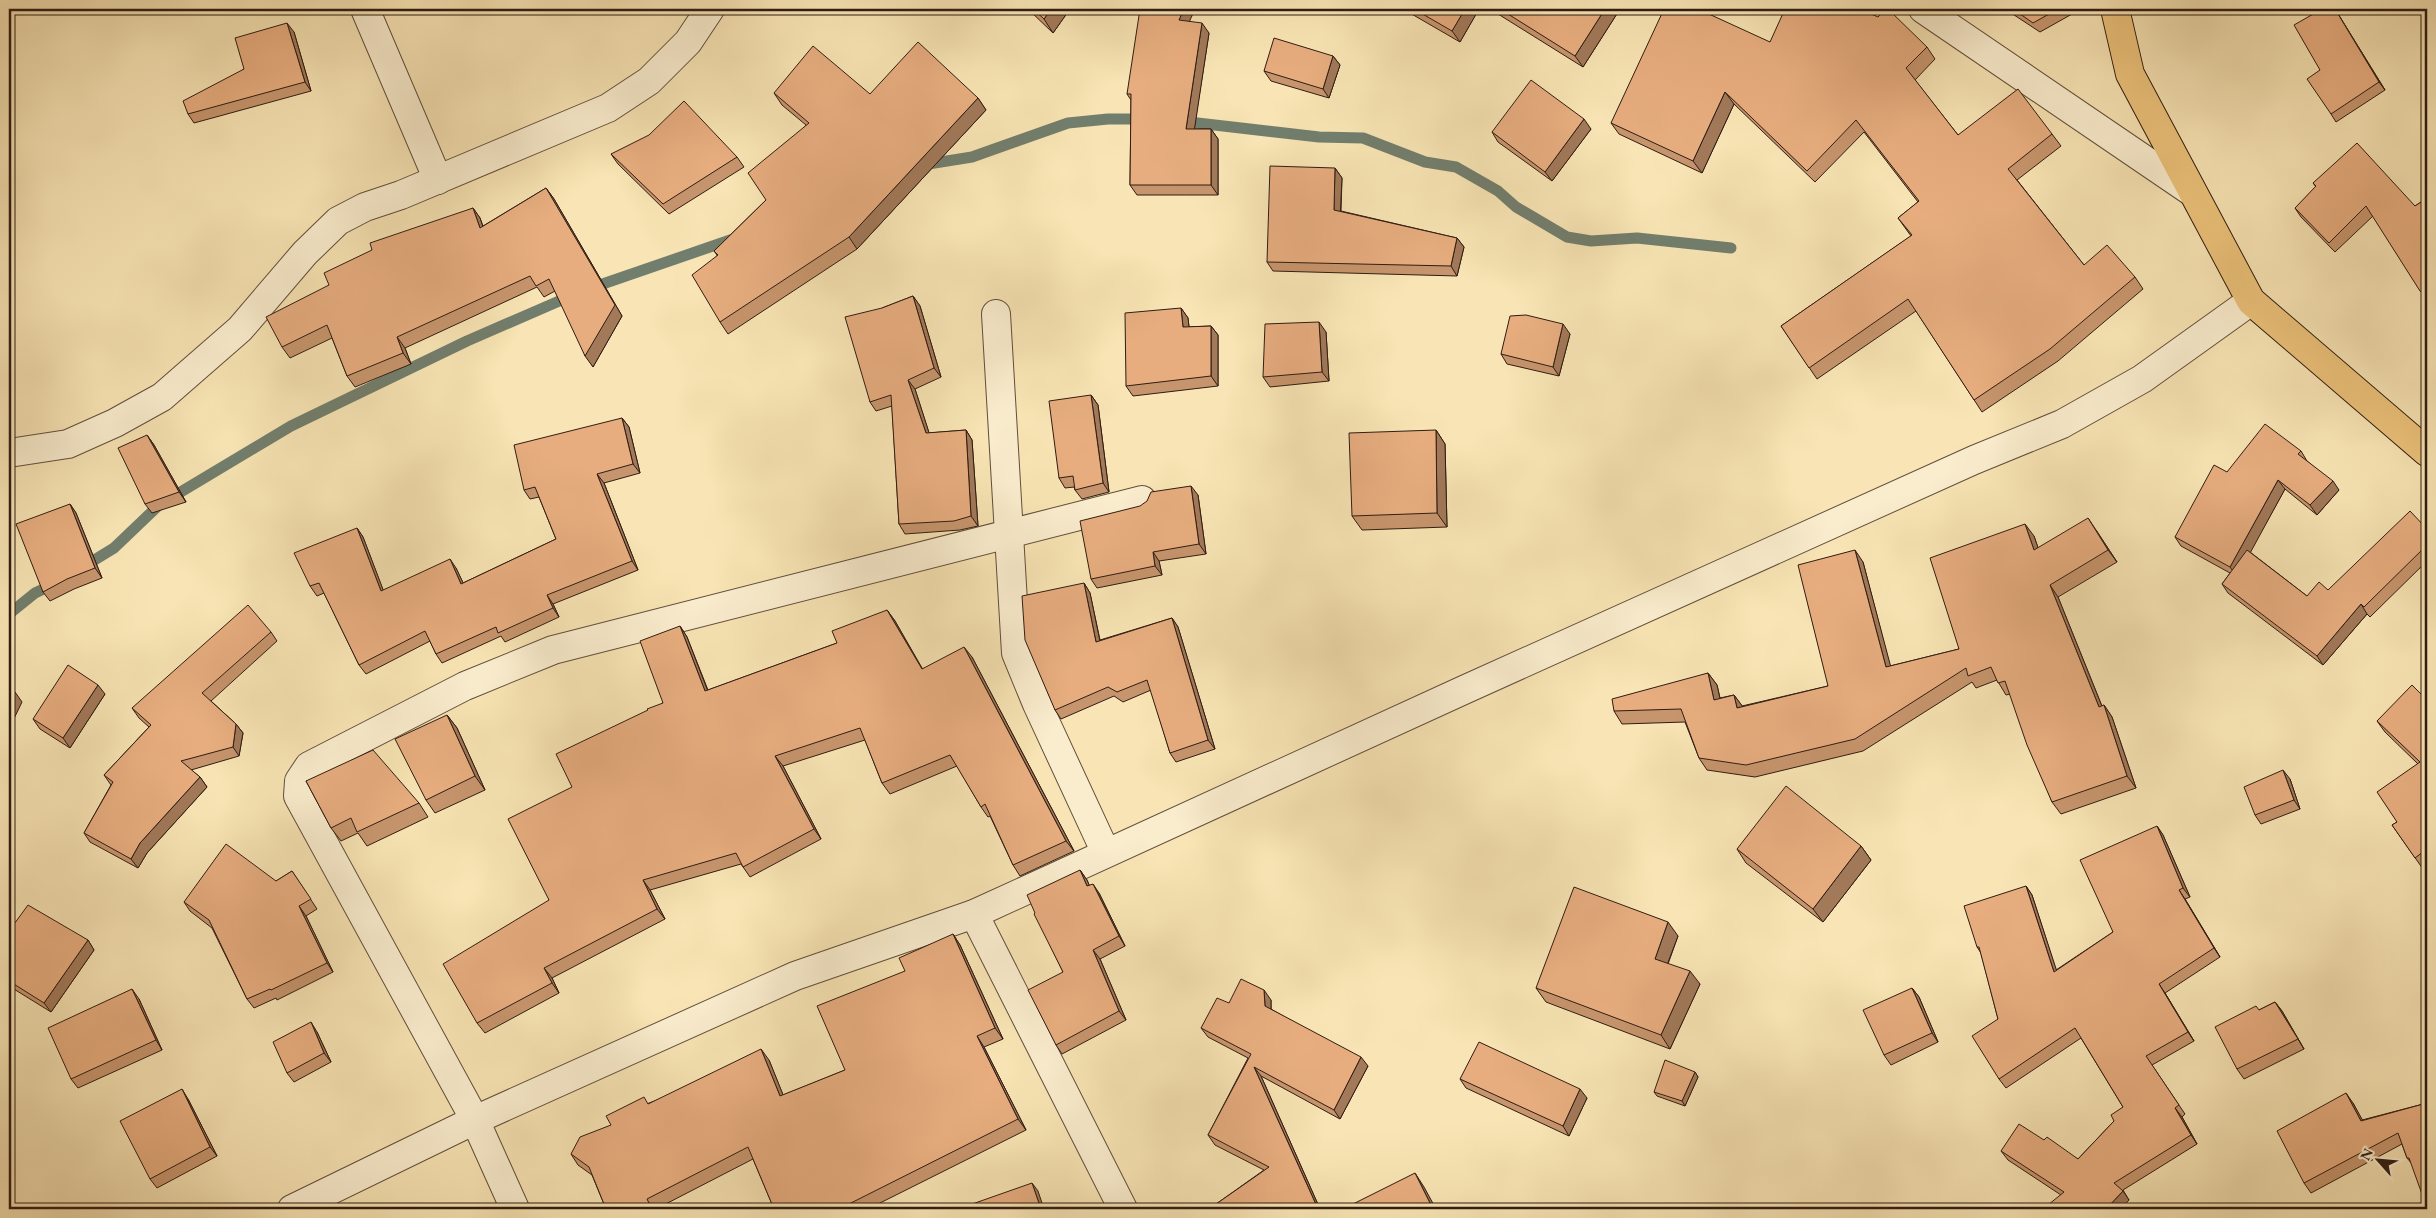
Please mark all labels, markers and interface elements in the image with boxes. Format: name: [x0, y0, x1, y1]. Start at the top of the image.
north arrow: [2354, 1136, 2404, 1186]
text: N: [2356, 1144, 2377, 1163]

